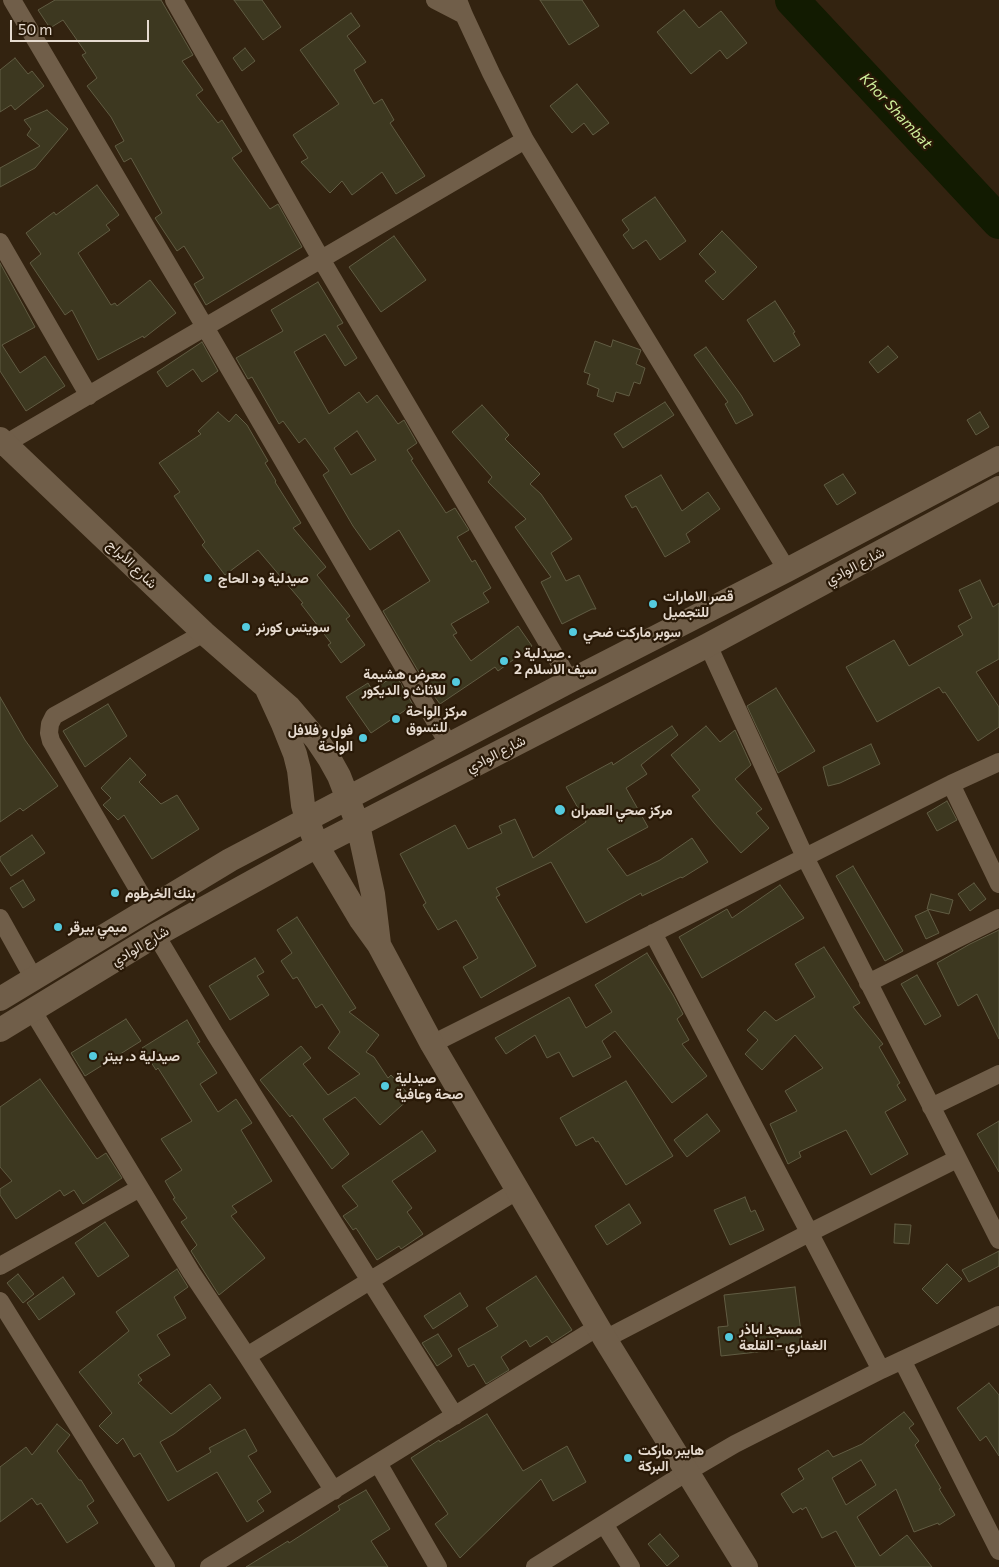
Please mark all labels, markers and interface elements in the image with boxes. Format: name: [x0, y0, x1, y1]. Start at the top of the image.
scale bar: [12, 10, 151, 42]
text: 50 m: [18, 20, 52, 38]
water label: Khor Shambat: [856, 69, 936, 153]
street label: شارع الأبراج: [103, 536, 161, 592]
street label: شارع الوادي: [823, 544, 887, 588]
place label: صيدلية ود الحاج: [218, 570, 309, 586]
marker: صيدلية ود الحاج: [202, 572, 214, 584]
place label: قصر الامارات للتجميل: [663, 588, 733, 620]
marker: قصر الامارات للتجميل: [647, 598, 659, 610]
place label: سويتس كورنر: [256, 619, 330, 635]
marker: سويتس كورنر: [240, 621, 252, 633]
place label: سوبر ماركت ضحي: [583, 624, 681, 640]
marker: سوبر ماركت ضحي: [567, 626, 579, 638]
place label: صيدلية د . سيف الاسلام 2: [514, 645, 597, 678]
marker: صيدلية د . سيف الاسلام 2: [498, 655, 510, 667]
place label: معرض هشيمة للاثاث و الديكور: [362, 666, 446, 699]
marker: معرض هشيمة للاثاث و الديكور: [450, 676, 462, 688]
place label: مركز الواحة للتسوق: [406, 703, 467, 736]
marker: مركز الواحة للتسوق: [390, 713, 402, 725]
place label: فول و فلافل الواحة: [288, 722, 353, 754]
marker: فول و فلافل الواحة: [357, 732, 369, 744]
street label: شارع الوادي: [464, 732, 528, 776]
place label: مركز صحي العمران: [571, 802, 673, 818]
marker: مركز صحي العمران: [553, 803, 567, 817]
place label: بنك الخرطوم: [125, 885, 196, 901]
marker: بنك الخرطوم: [109, 887, 121, 899]
place label: ميمي بيرقر: [68, 919, 127, 935]
marker: ميمي بيرقر: [52, 921, 64, 933]
street label: شارع الوادي: [108, 922, 172, 970]
place label: صيدلية د. بيتر: [103, 1048, 180, 1064]
marker: صيدلية د. بيتر: [87, 1050, 99, 1062]
place label: صيدلية صحة وعافية: [395, 1070, 463, 1102]
marker: صيدلية صحة وعافية: [379, 1080, 391, 1092]
place label: مسجد اباذر الغفاري - القلعة: [739, 1321, 827, 1354]
marker: مسجد اباذر الغفاري - القلعة: [723, 1331, 735, 1343]
place label: هايبر ماركت البركة: [638, 1442, 704, 1474]
marker: هايبر ماركت البركة: [622, 1452, 634, 1464]

